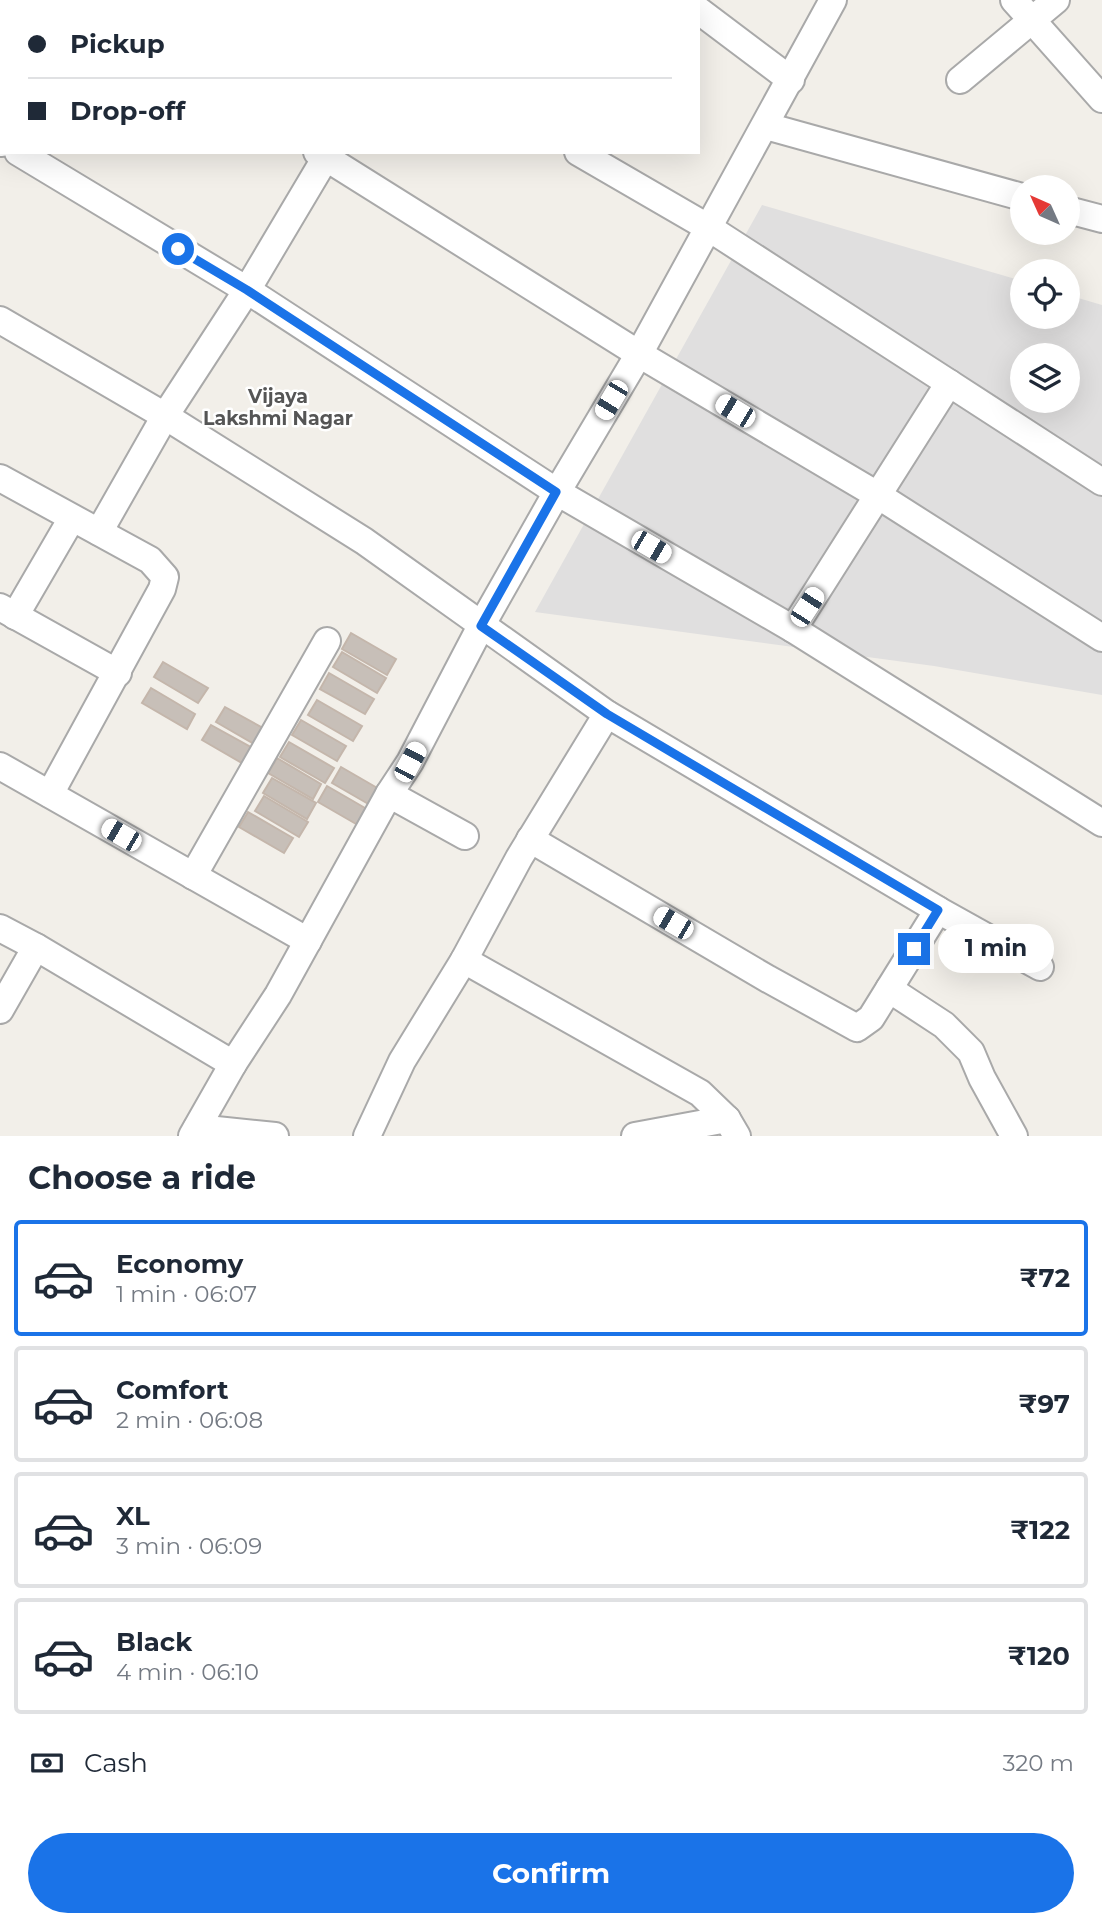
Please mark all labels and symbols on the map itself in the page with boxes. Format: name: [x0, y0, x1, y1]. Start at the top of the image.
north arrow: [1010, 175, 1080, 245]
route start: [162, 233, 194, 265]
car: [592, 377, 631, 423]
district label: Vijaya Lakshmi Nagar: [203, 385, 353, 430]
car: [712, 391, 759, 431]
car: [628, 527, 675, 567]
car: [787, 584, 828, 630]
car: [391, 739, 430, 785]
car: [98, 815, 145, 855]
car: [650, 903, 697, 943]
callout: 1 min: [939, 925, 1054, 974]
route end: [898, 933, 930, 965]

